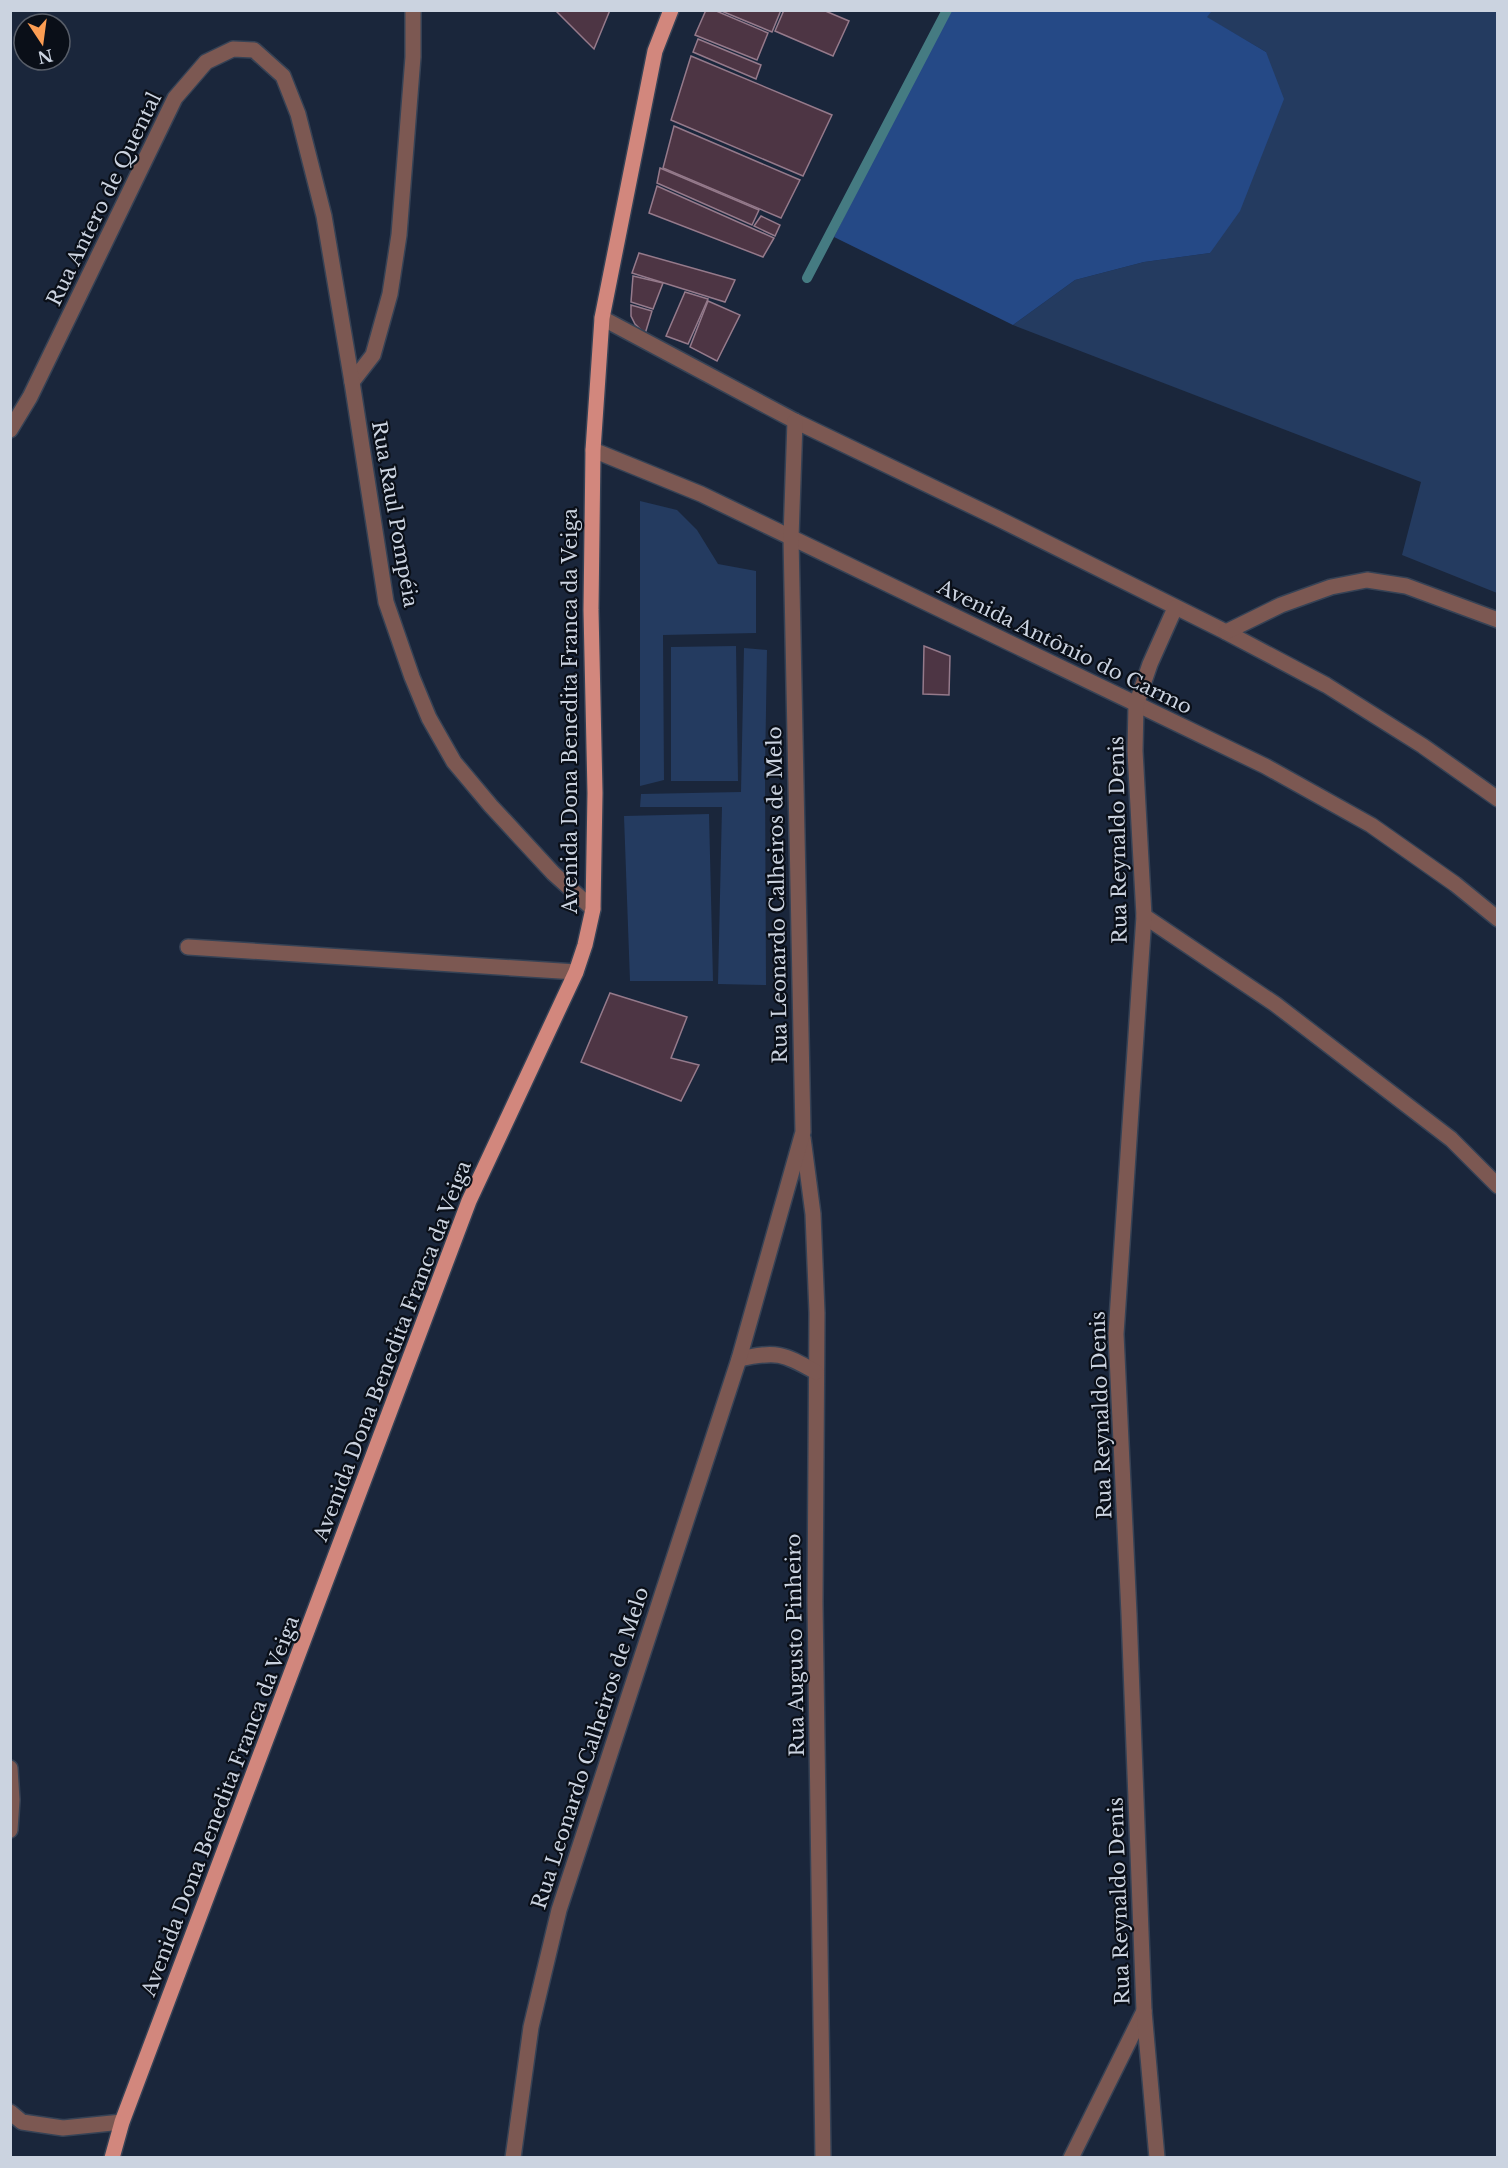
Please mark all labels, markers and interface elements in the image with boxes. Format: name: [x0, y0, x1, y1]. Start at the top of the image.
north arrow: [12, 12, 72, 72]
text: N: [36, 45, 55, 68]
street label: Rua Antero de Quental: [42, 88, 166, 310]
street label: Rua Raul Pompéia: [367, 419, 423, 610]
street label: Avenida Dona Benedita Franca da Veiga: [558, 507, 582, 915]
street label: Avenida Antônio do Carmo: [933, 574, 1196, 719]
street label: Rua Leonardo Calheiros de Melo: [762, 726, 792, 1064]
street label: Rua Reynaldo Denis: [1104, 736, 1132, 944]
street label: Avenida Dona Benedita Franca da Veiga: [308, 1157, 476, 1545]
street label: Rua Reynaldo Denis: [1085, 1311, 1117, 1519]
street label: Rua Augusto Pinheiro: [781, 1533, 809, 1757]
street label: Rua Leonardo Calheiros de Melo: [526, 1584, 654, 1912]
street label: Avenida Dona Benedita Franca da Veiga: [136, 1612, 304, 2000]
street label: Rua Reynaldo Denis: [1103, 1797, 1135, 2005]

